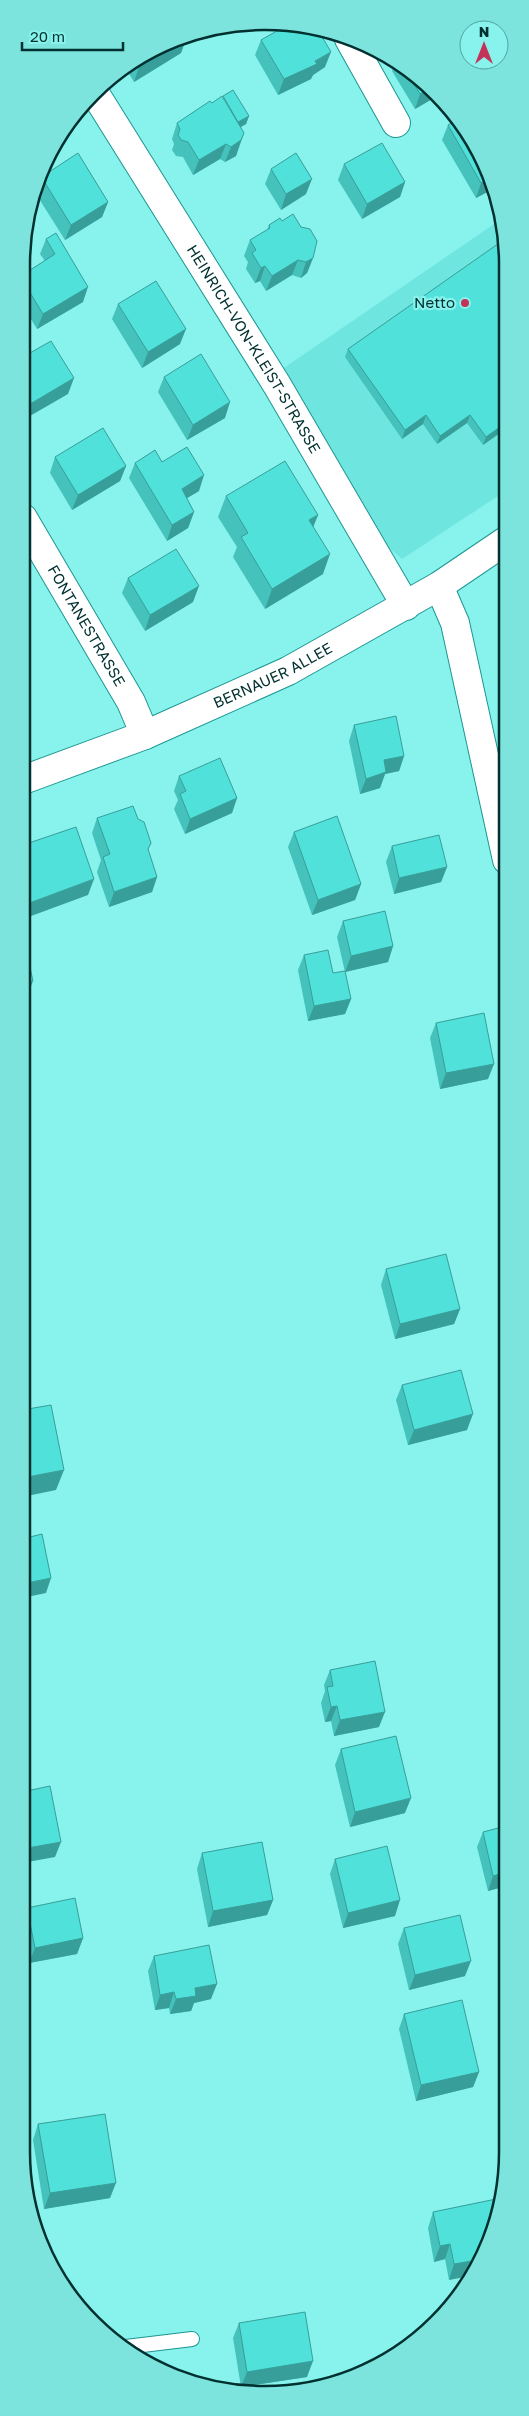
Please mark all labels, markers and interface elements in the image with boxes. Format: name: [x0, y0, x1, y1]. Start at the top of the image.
scale bar: [22, 20, 124, 52]
north arrow: [459, 20, 509, 70]
text: N: [479, 23, 489, 40]
text: 20 m: [30, 27, 65, 45]
street label: HEINRICH-VON-KLEIST-STRASSE: [184, 241, 325, 456]
place label: Netto: [414, 293, 455, 311]
marker: Netto: [459, 297, 471, 309]
street label: FONTANESTRASSE: [45, 562, 130, 689]
street label: BERNAUER ALLEE: [210, 638, 335, 711]

